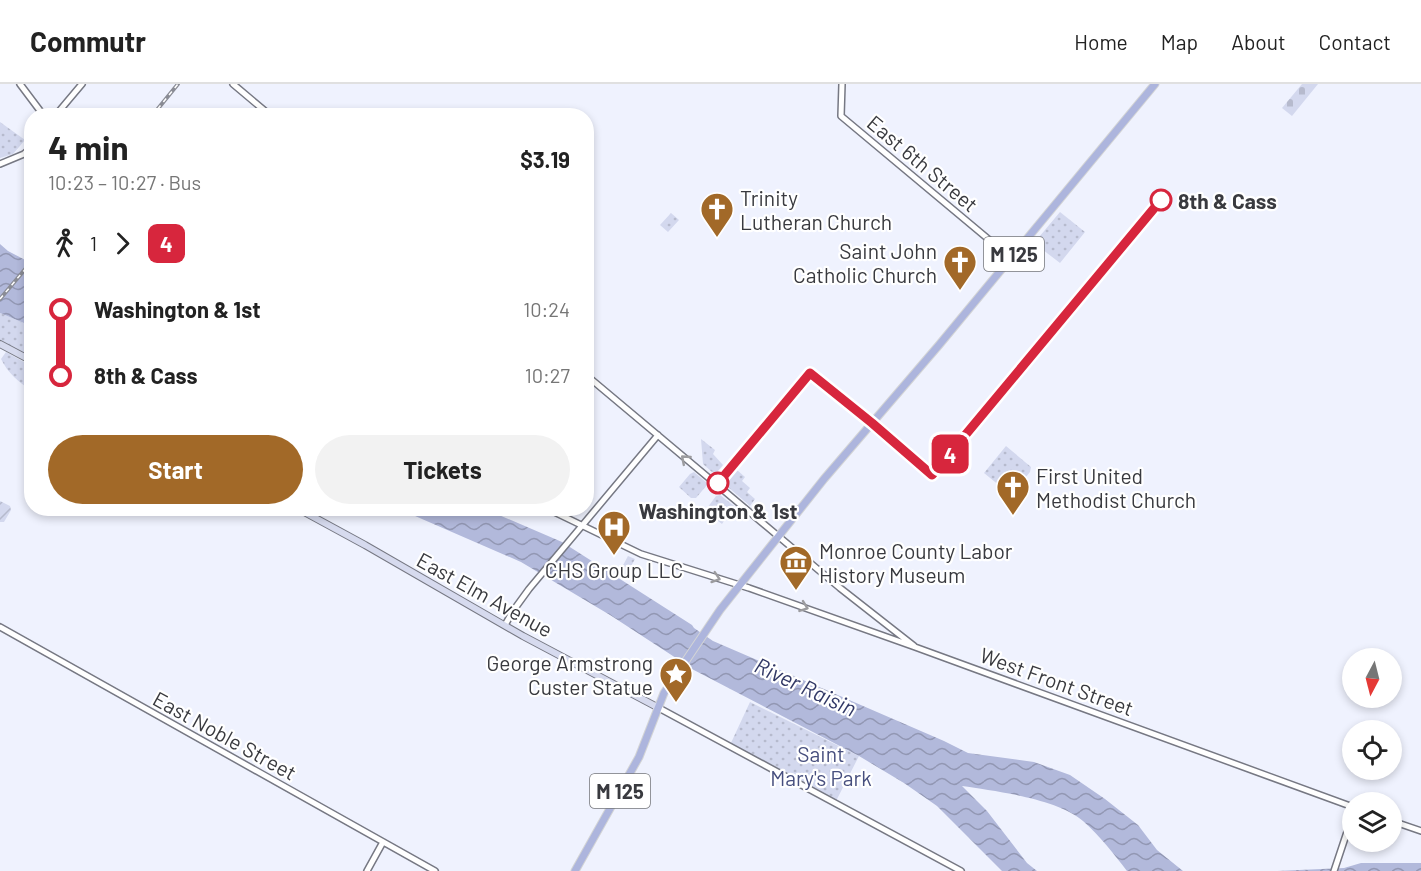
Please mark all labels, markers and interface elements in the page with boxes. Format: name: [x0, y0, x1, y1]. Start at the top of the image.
text: Commutr: [30, 24, 146, 58]
text: Home: [1074, 29, 1128, 54]
text: Map: [1161, 29, 1198, 54]
text: About: [1231, 29, 1286, 54]
text: Contact: [1319, 29, 1391, 54]
street label: East 6th Street: [863, 109, 983, 217]
text: 4 min: [48, 127, 129, 167]
text: $3.19: [520, 146, 570, 172]
text: 10:23 – 10:27 · Bus: [48, 170, 201, 194]
place label: Trinity Lutheran Church: [740, 185, 892, 234]
place label: 8th & Cass: [1178, 188, 1277, 213]
marker: 8th & Cass: [1150, 189, 1172, 211]
church icon: Trinity Lutheran Church: [699, 191, 735, 238]
icon: walk: [48, 227, 81, 260]
icon: forward: [106, 227, 139, 260]
text: 1: [90, 231, 97, 255]
text: 4: [160, 231, 173, 256]
road number: M 125: [984, 237, 1044, 271]
place label: Saint John Catholic Church: [793, 238, 937, 287]
church icon: Saint John Catholic Church: [942, 244, 978, 291]
text: Washington & 1st: [94, 296, 261, 322]
text: 10:24: [523, 297, 570, 321]
text: 8th & Cass: [94, 362, 197, 388]
text: 10:27: [525, 363, 570, 387]
line badge: 4: [930, 434, 970, 473]
button: Start: [48, 435, 303, 504]
button: Tickets: [315, 435, 570, 504]
text: 4: [944, 442, 956, 467]
one-way arrow: [681, 455, 692, 466]
place label: First United Methodist Church: [1036, 463, 1196, 512]
church icon: First United Methodist Church: [995, 469, 1031, 516]
marker: Washington & 1st: [707, 472, 729, 494]
place label: Washington & 1st: [639, 498, 797, 523]
hospital icon: CHS Group LLC: [596, 509, 632, 556]
place label: Monroe County Labor History Museum: [819, 538, 1013, 587]
museum icon: Monroe County Labor History Museum: [778, 544, 814, 591]
street label: East Elm Avenue: [413, 546, 557, 642]
place label: CHS Group LLC: [545, 557, 683, 582]
one-way arrow: [710, 571, 721, 584]
one-way arrow: [798, 600, 809, 613]
street label: West Front Street: [977, 642, 1137, 720]
north arrow: [1342, 648, 1402, 708]
map controls: [1342, 648, 1402, 852]
place label: George Armstrong Custer Statue: [486, 650, 653, 699]
water label: River Raisin: [751, 651, 861, 721]
place icon: George Armstrong Custer Statue: [658, 656, 694, 703]
street label: East Noble Street: [149, 685, 301, 785]
button: locate: [1342, 720, 1402, 780]
park label: Saint Mary's Park: [770, 741, 872, 790]
road number: M 125: [590, 774, 650, 808]
button: layers: [1342, 792, 1402, 852]

